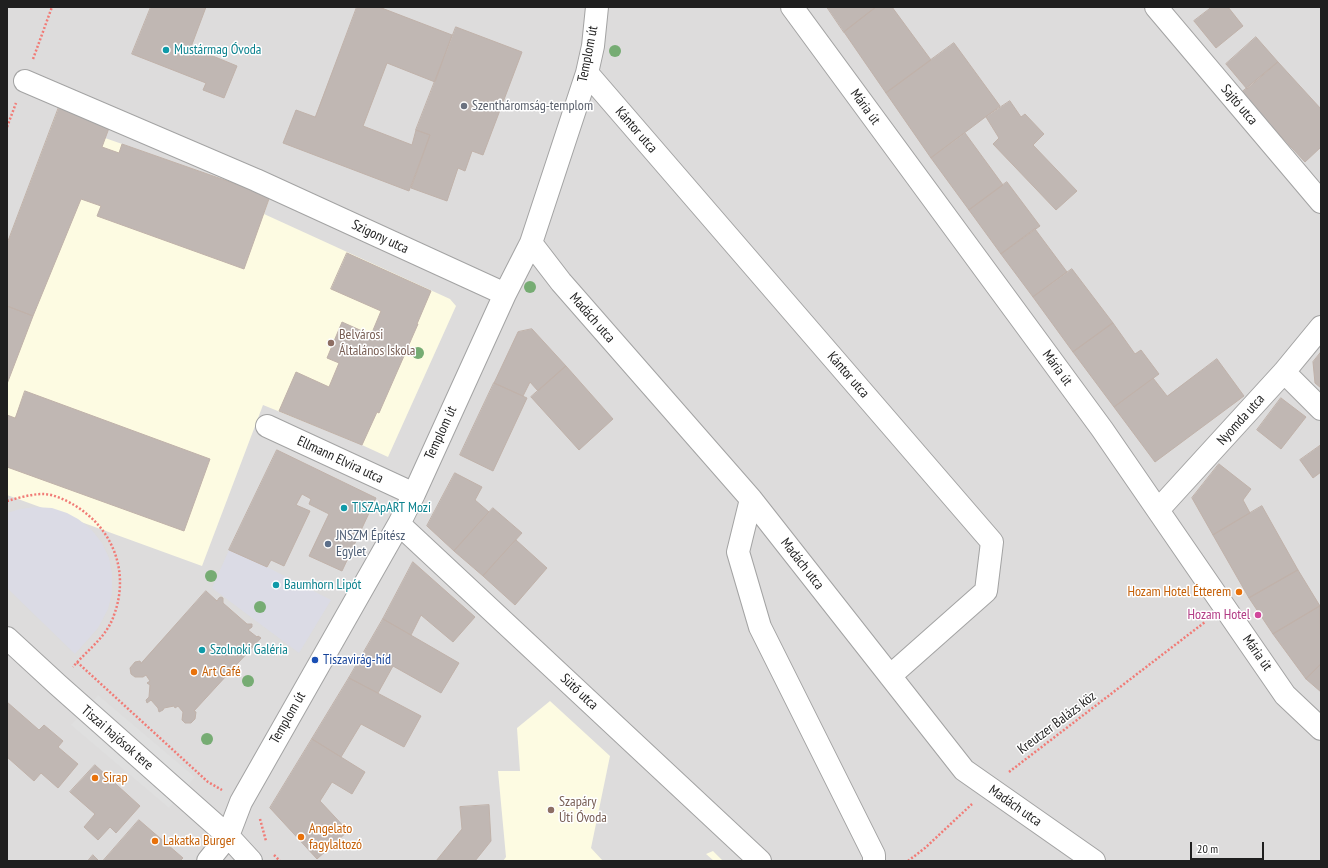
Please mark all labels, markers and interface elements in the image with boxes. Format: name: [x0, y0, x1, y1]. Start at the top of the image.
street label: Templom út: [574, 24, 602, 84]
place label: Mustármag Óvoda: [174, 42, 261, 58]
marker: Mustármag Óvoda: [161, 45, 171, 55]
street label: Sajtó utca: [1217, 81, 1261, 129]
street label: Mária út: [846, 86, 884, 128]
place label: Szentháromság-templom: [472, 98, 593, 114]
marker: Szentháromság-templom: [459, 101, 469, 111]
street label: Kántor utca: [611, 103, 661, 157]
street label: Szigony utca: [349, 217, 411, 257]
street label: Madách utca: [566, 290, 618, 346]
place label: Belvárosi Általános Iskola: [339, 327, 415, 360]
marker: Belvárosi Általános Iskola: [326, 338, 336, 348]
street label: Mária út: [1038, 347, 1076, 389]
street label: Kántor utca: [823, 348, 873, 402]
street label: Nyomda utca: [1214, 391, 1268, 449]
street label: Templom út: [421, 404, 461, 462]
street label: Ellmann Elvira utca: [294, 433, 386, 487]
place label: TISZApART Mozi: [352, 500, 431, 516]
marker: TISZApART Mozi: [339, 503, 349, 513]
place label: JNSZM Építész Egylet: [336, 528, 405, 560]
street label: Madách utca: [777, 535, 827, 593]
marker: JNSZM Építész Egylet: [323, 539, 333, 549]
place label: Baumhorn Lipót: [284, 577, 361, 593]
marker: Baumhorn Lipót: [271, 580, 281, 590]
place label: Hozam Hotel Étterem: [1127, 584, 1231, 600]
marker: Hozam Hotel Étterem: [1234, 587, 1244, 597]
place label: Hozam Hotel: [1188, 607, 1250, 623]
marker: Hozam Hotel: [1253, 610, 1263, 620]
street label: Mária út: [1239, 632, 1275, 674]
place label: Szolnoki Galéria: [210, 642, 288, 658]
marker: Szolnoki Galéria: [197, 645, 207, 655]
place label: Tiszavirág-híd: [323, 652, 391, 668]
marker: Tiszavirág-híd: [310, 655, 320, 665]
place label: Art Café: [202, 664, 241, 680]
marker: Art Café: [189, 667, 199, 677]
street label: Sütő utca: [557, 670, 601, 714]
street label: Kreutzer Balázs köz: [1015, 688, 1099, 758]
street label: Templom út: [266, 689, 310, 747]
street label: Tiszai hajósok tere: [78, 702, 156, 774]
place label: Sirap: [103, 770, 128, 786]
marker: Sirap: [90, 773, 100, 783]
street label: Madách utca: [985, 782, 1045, 830]
place label: Szapáry Úti Óvoda: [559, 794, 607, 826]
marker: Szapáry Úti Óvoda: [546, 805, 556, 815]
place label: Angelato fagylaltozó: [309, 821, 362, 854]
marker: Angelato fagylaltozó: [296, 832, 306, 842]
place label: Lakatka Burger: [163, 833, 235, 849]
scale bar: [1192, 834, 1266, 860]
marker: Lakatka Burger: [150, 836, 160, 846]
text: 20 m: [1197, 841, 1218, 856]

